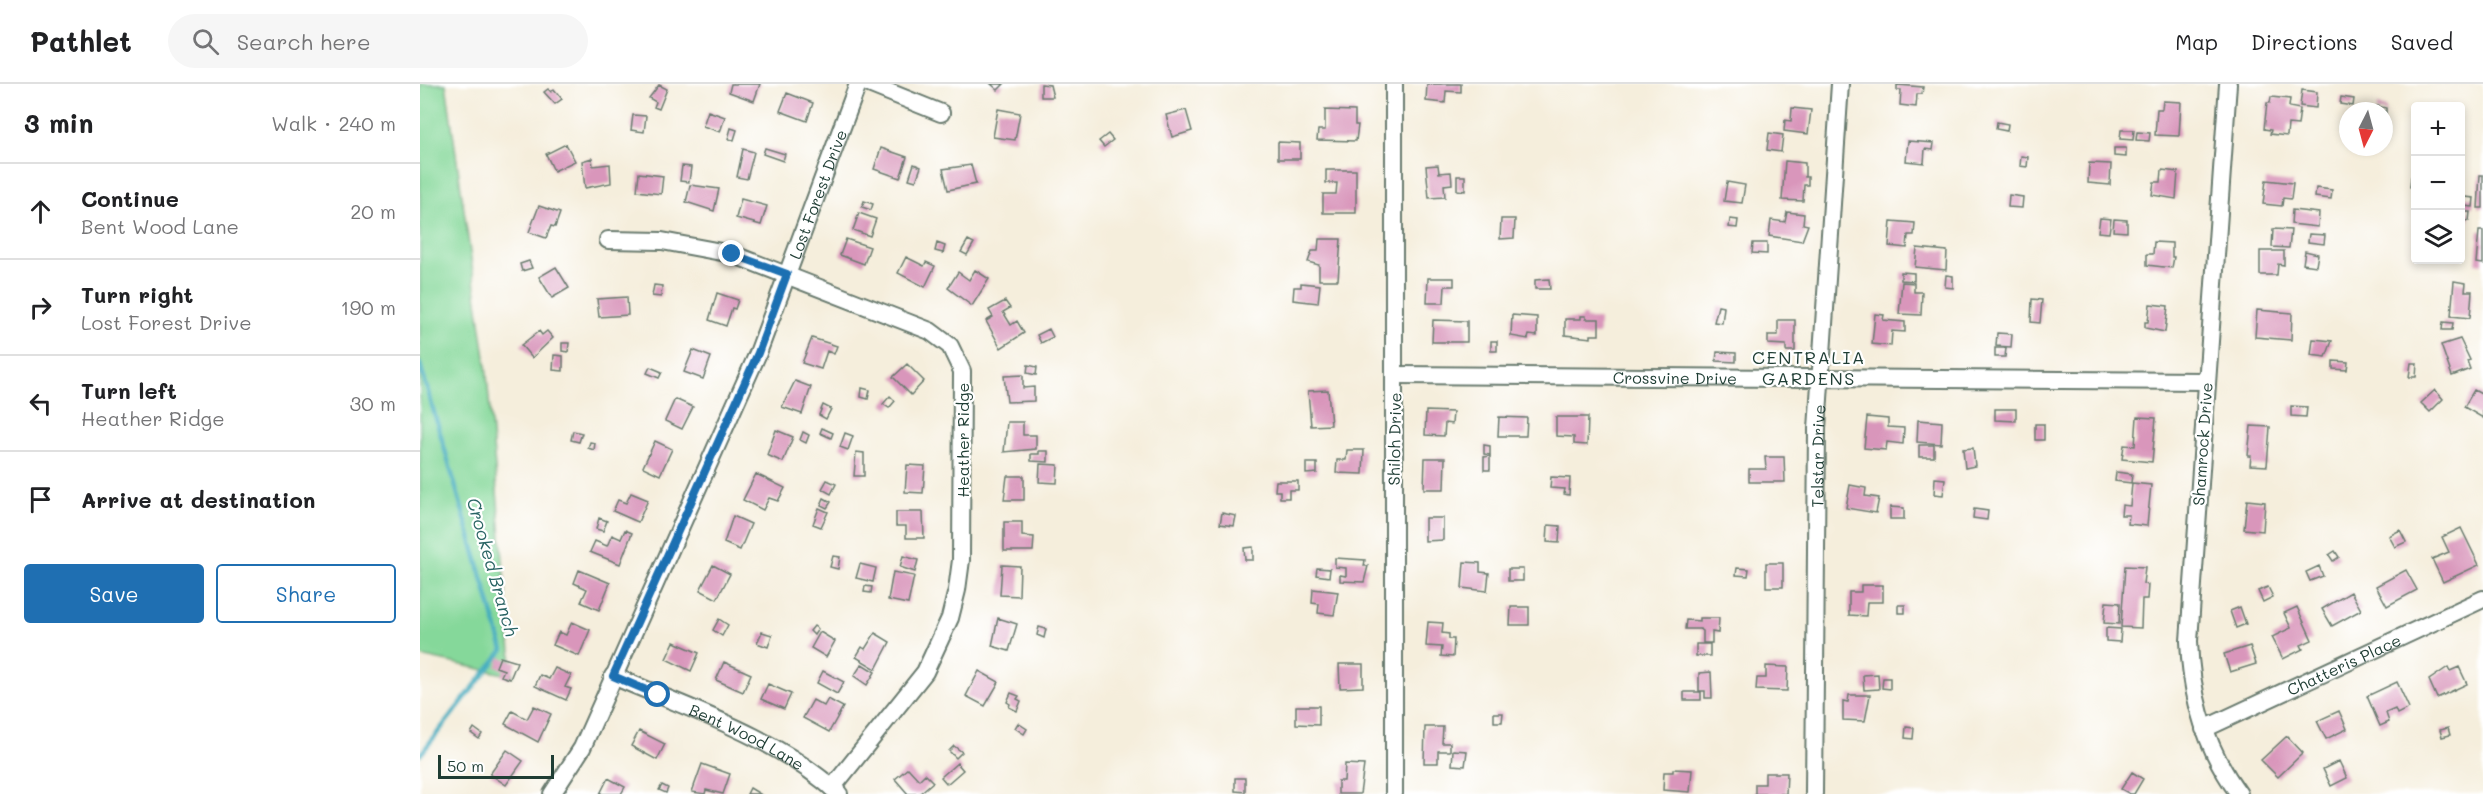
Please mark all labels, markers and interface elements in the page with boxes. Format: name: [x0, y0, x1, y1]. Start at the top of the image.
search box: [168, 14, 588, 68]
text: Pathlet: [30, 23, 132, 59]
icon: search: [189, 25, 222, 58]
text: Search here: [237, 27, 371, 56]
text: Map: [2175, 28, 2218, 55]
text: Directions: [2251, 28, 2358, 55]
text: Saved: [2391, 28, 2453, 55]
north arrow: [2339, 102, 2393, 156]
map controls: [2411, 102, 2465, 264]
button: +: [2411, 102, 2465, 156]
text: 3 min: [24, 106, 93, 140]
text: Walk · 240 m: [271, 110, 396, 136]
street label: Lost Forest Drive: [783, 126, 851, 262]
button: −: [2411, 156, 2465, 210]
text: Continue: [81, 184, 179, 213]
icon: ahead: [24, 195, 57, 228]
text: 20 m: [350, 198, 396, 224]
button: layers: [2411, 210, 2465, 264]
text: Bent Wood Lane: [81, 213, 239, 239]
route end: [718, 240, 744, 266]
text: Turn right: [81, 280, 193, 309]
icon: right: [24, 291, 57, 324]
text: 190 m: [341, 294, 396, 320]
text: Lost Forest Drive: [81, 309, 252, 335]
district label: CENTRALIA GARDENS: [1752, 345, 1866, 390]
street label: Crossvine Drive: [1613, 366, 1737, 388]
text: Turn left: [81, 376, 177, 405]
street label: Shamrock Drive: [2187, 382, 2217, 506]
street label: Heather Ridge: [952, 383, 973, 497]
icon: left: [24, 387, 57, 420]
text: 30 m: [350, 390, 396, 416]
street label: Shiloh Drive: [1383, 392, 1405, 486]
street label: Telstar Drive: [1806, 404, 1829, 508]
text: Heather Ridge: [81, 405, 225, 431]
icon: arrive: [24, 483, 57, 516]
text: Arrive at destination: [81, 485, 316, 514]
water label: Crooked Branch: [462, 495, 524, 639]
button: Save: [24, 564, 204, 623]
button: Share: [216, 564, 396, 623]
street label: Chatteris Place: [2283, 628, 2404, 700]
route start: [644, 681, 670, 707]
street label: Bent Wood Lane: [686, 698, 809, 774]
scale bar: [438, 752, 554, 780]
text: 50 m: [447, 755, 484, 776]

